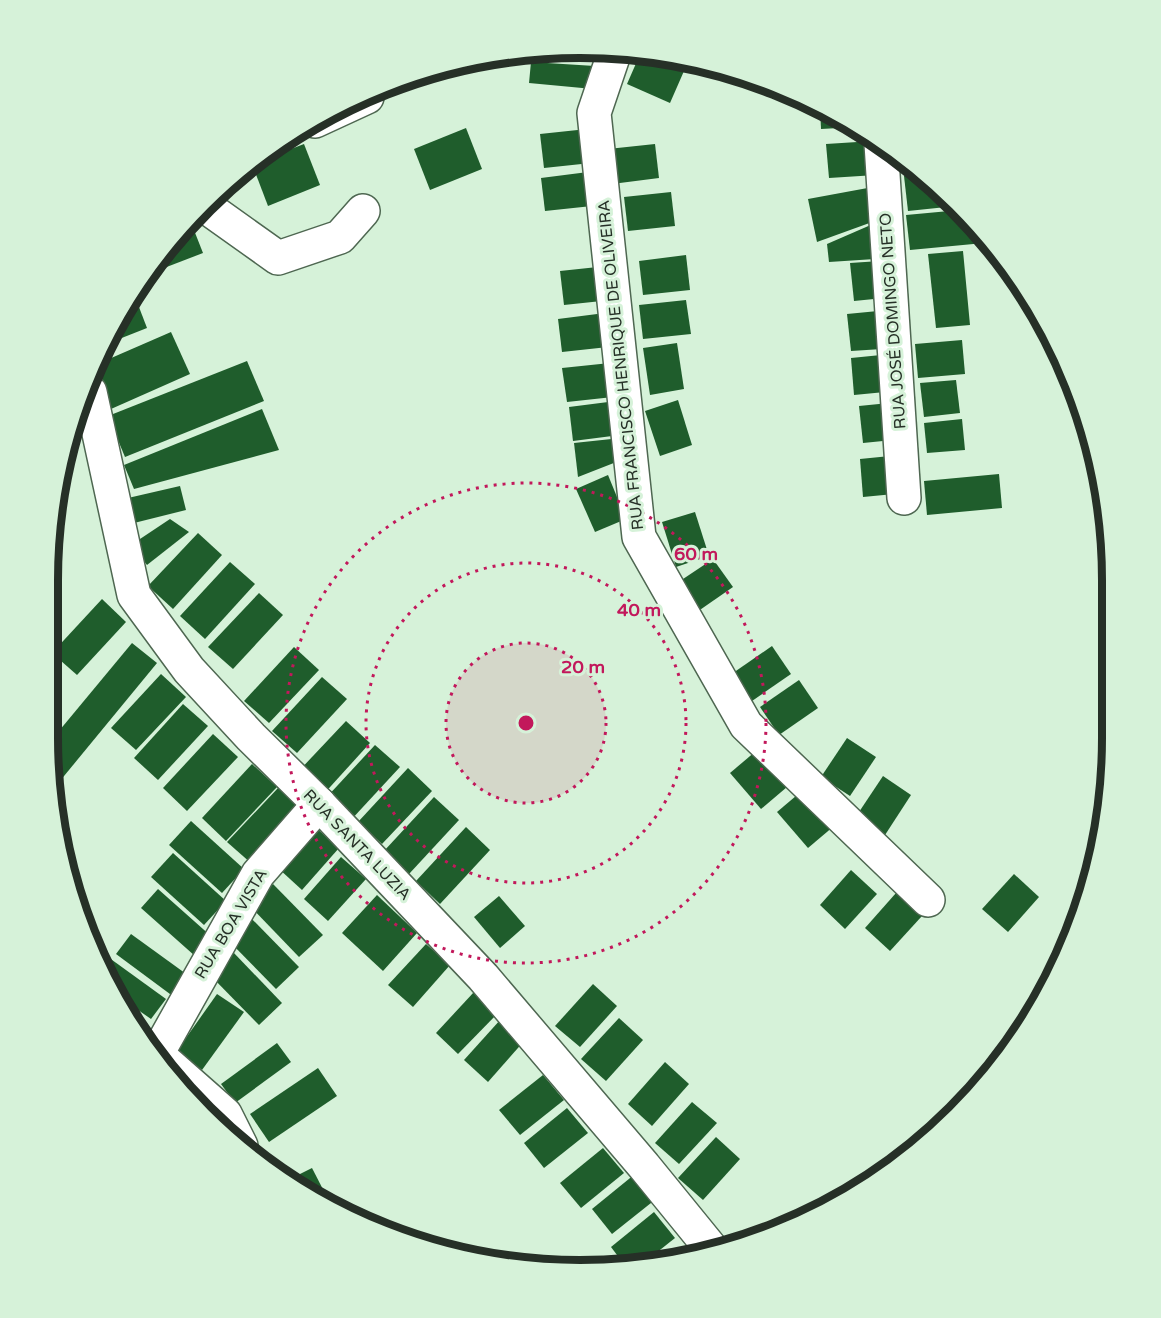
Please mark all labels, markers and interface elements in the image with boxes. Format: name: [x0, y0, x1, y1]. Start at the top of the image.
street label: RUA FRANCISCO HENRIQUE DE OLIVEIRA: [594, 199, 648, 531]
street label: RUA JOSÉ DOMINGO NETO: [875, 212, 911, 430]
text: 60 m: [674, 543, 718, 565]
text: 40 m: [617, 599, 661, 621]
text: 20 m: [561, 656, 605, 678]
centre of rings: [516, 713, 536, 733]
street label: RUA SANTA LUZIA: [299, 785, 415, 905]
street label: RUA BOA VISTA: [190, 865, 272, 983]

